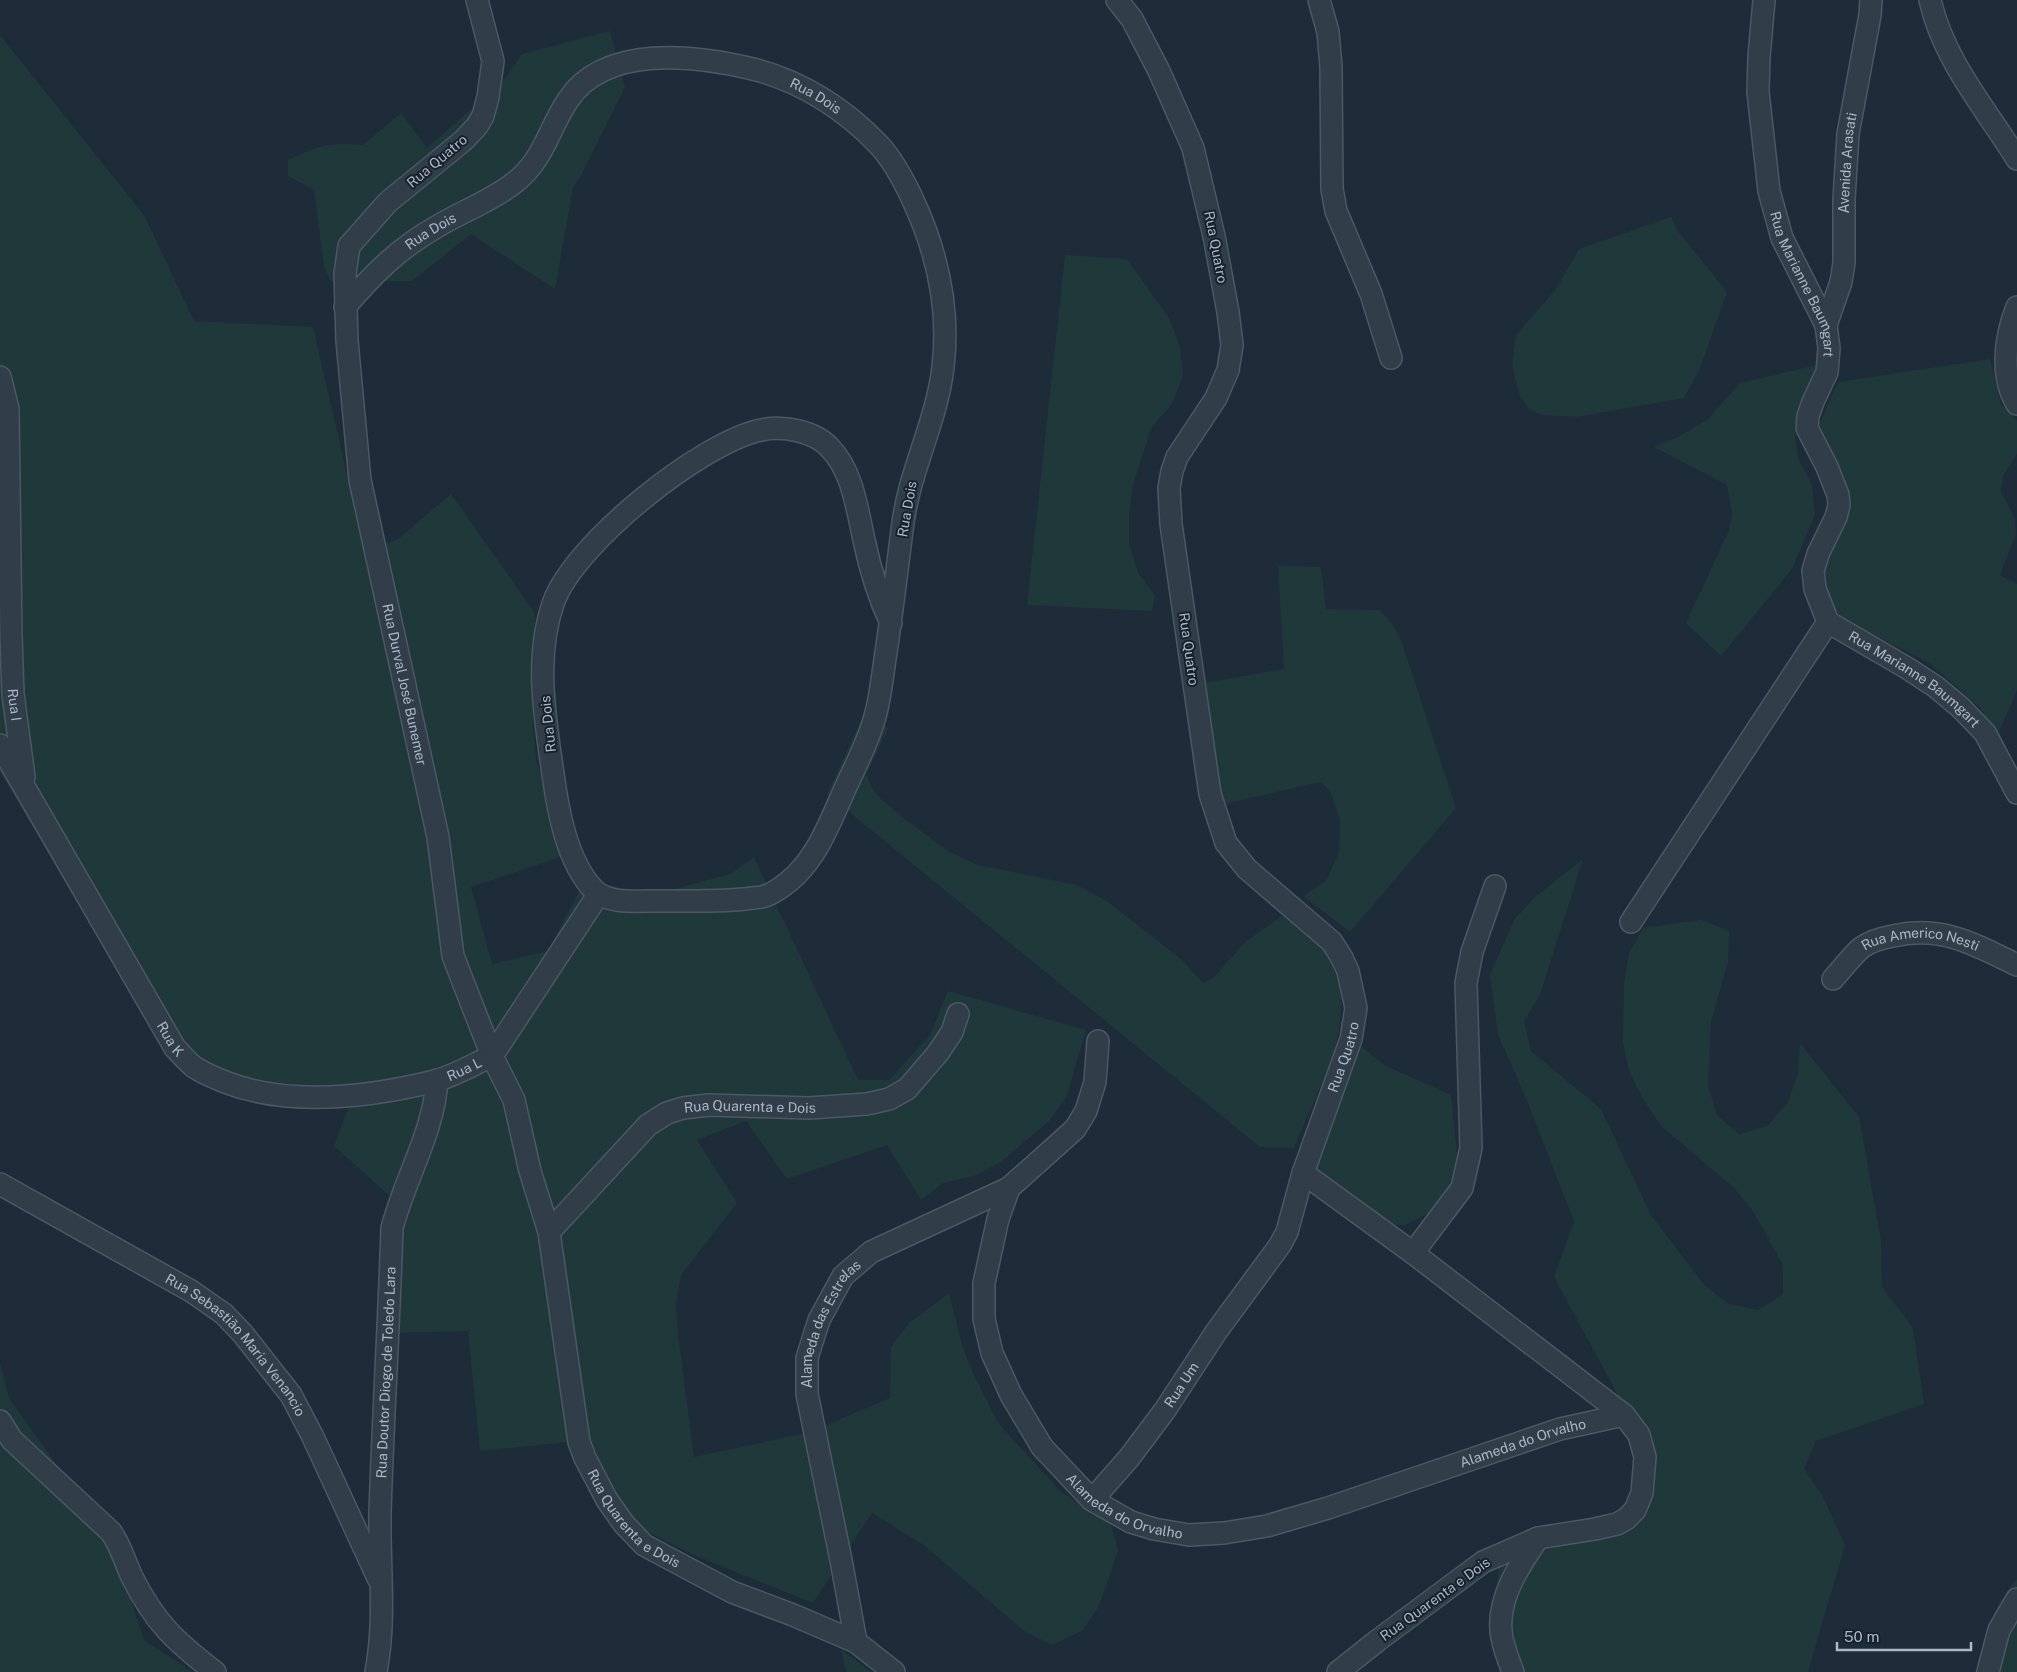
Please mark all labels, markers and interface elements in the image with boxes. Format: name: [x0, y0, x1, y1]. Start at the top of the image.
street label: Rua Dois: [788, 75, 845, 117]
street label: Avenida Arasati: [1836, 111, 1860, 213]
street label: Rua Quatro: [404, 131, 470, 191]
street label: Rua Quatro: [1201, 209, 1231, 285]
street label: Rua Dois: [402, 210, 459, 253]
street label: Rua Marianne Baumgart: [1767, 210, 1837, 358]
street label: Rua Dois: [894, 480, 920, 538]
street label: Rua Durval José Bunemer: [379, 602, 430, 767]
street label: Rua Quatro: [1176, 612, 1202, 687]
street label: Rua Marianne Baumgart: [1846, 628, 1983, 731]
street label: Rua I: [5, 688, 25, 722]
street label: Rua Dois: [537, 695, 559, 753]
street label: Rua Americo Nesti: [1858, 925, 1982, 954]
street label: Rua K: [154, 1019, 187, 1060]
street label: Rua Quatro: [1325, 1021, 1362, 1095]
street label: Rua L: [444, 1054, 484, 1084]
street label: Rua Quarenta e Dois: [683, 1097, 816, 1116]
street label: Alameda das Estrelas: [799, 1256, 864, 1388]
street label: Rua Doutor Diogo de Toledo Lara: [373, 1266, 399, 1479]
street label: Rua Sebastião Maria Venancio: [163, 1270, 309, 1419]
street label: Rua Um: [1161, 1359, 1202, 1410]
street label: Alameda do Orvalho: [1458, 1416, 1587, 1471]
street label: Rua Quarenta e Dois: [584, 1466, 683, 1571]
street label: Alameda do Orvalho: [1063, 1470, 1184, 1542]
street label: Rua Quarenta e Dois: [1377, 1554, 1493, 1644]
scale bar: [1837, 1620, 1971, 1652]
text: 50 m: [1844, 1628, 1879, 1645]

